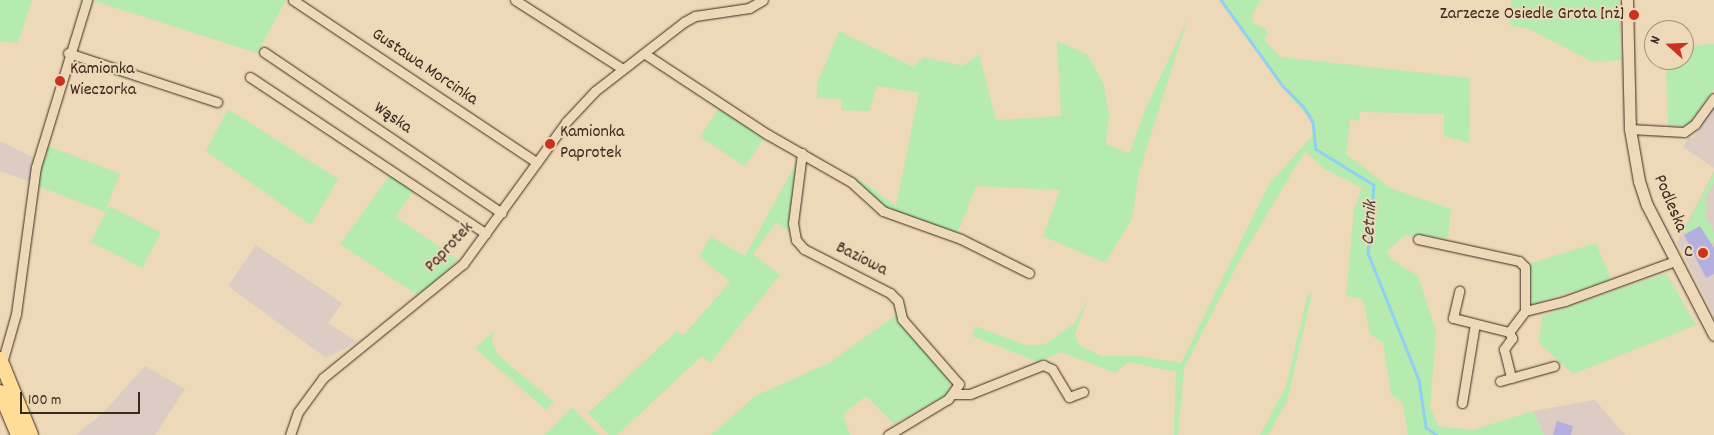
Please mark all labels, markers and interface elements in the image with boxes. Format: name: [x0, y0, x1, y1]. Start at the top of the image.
place label: Zarzecze Osiedle Grota [nż]: [1440, 4, 1624, 26]
marker: Zarzecze Osiedle Grota [nż]: [1628, 9, 1640, 21]
north arrow: [1644, 20, 1694, 70]
street label: Gustawa Morcinka: [367, 24, 481, 112]
text: N: [1645, 34, 1666, 47]
place label: Kamionka Wieczorka: [70, 60, 136, 102]
marker: Kamionka Wieczorka: [54, 75, 66, 87]
street label: Wąska: [369, 98, 415, 140]
place label: Kamionka Paprotek: [560, 123, 625, 166]
marker: Kamionka Paprotek: [544, 138, 556, 150]
street label: Podleska: [1647, 172, 1691, 236]
water label: Cetnik: [1358, 200, 1384, 246]
street label: Paprotek: [421, 218, 479, 278]
street label: Baziowa: [832, 238, 890, 282]
place label: C: [1684, 242, 1693, 264]
marker: C: [1697, 247, 1709, 259]
scale bar: [22, 382, 142, 414]
text: 100 m: [28, 390, 61, 412]

